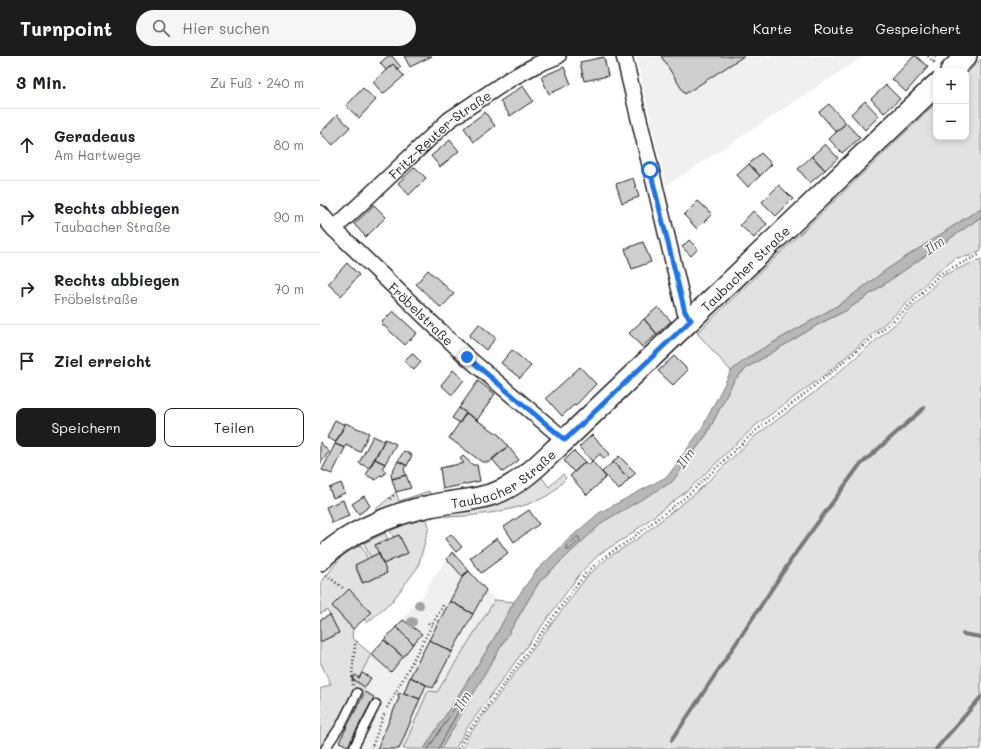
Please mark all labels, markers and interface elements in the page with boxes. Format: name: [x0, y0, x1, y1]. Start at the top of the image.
search box: [136, 10, 416, 46]
text: Turnpoint: [20, 16, 112, 41]
icon: search: [150, 17, 172, 39]
text: Hier suchen: [182, 18, 269, 38]
text: Karte: [753, 19, 792, 38]
text: Route: [814, 19, 854, 38]
text: Gespeichert: [876, 19, 961, 38]
map controls: [933, 68, 969, 140]
button: +: [933, 68, 969, 104]
text: 3 Min.: [16, 71, 67, 93]
text: Zu Fuß · 240 m: [210, 74, 304, 91]
street label: Fritz-Reuter-Straße: [384, 86, 494, 182]
button: −: [933, 104, 969, 140]
text: Geradeaus: [54, 126, 135, 146]
icon: ahead: [16, 134, 38, 156]
text: 80 m: [274, 136, 304, 153]
text: Am Hartwege: [54, 146, 141, 163]
route start: [641, 161, 659, 179]
text: Rechts abbiegen: [54, 198, 179, 218]
icon: right: [16, 206, 38, 228]
text: 90 m: [274, 208, 304, 225]
text: Taubacher Straße: [54, 218, 171, 235]
street label: Taubacher Straße: [697, 221, 793, 314]
water label: Ilm: [920, 231, 948, 259]
text: Rechts abbiegen: [54, 270, 179, 290]
icon: right: [16, 278, 38, 300]
street label: Fröbelstraße: [386, 278, 458, 349]
text: 70 m: [274, 280, 304, 297]
text: Fröbelstraße: [54, 290, 138, 307]
route end: [458, 348, 476, 366]
icon: arrive: [16, 350, 38, 372]
text: Ziel erreicht: [54, 351, 151, 371]
button: Speichern: [16, 408, 156, 447]
button: Teilen: [164, 408, 304, 447]
water label: Ilm: [671, 444, 699, 472]
street label: Taubacher Straße: [450, 445, 559, 511]
water label: Ilm: [448, 687, 476, 715]

